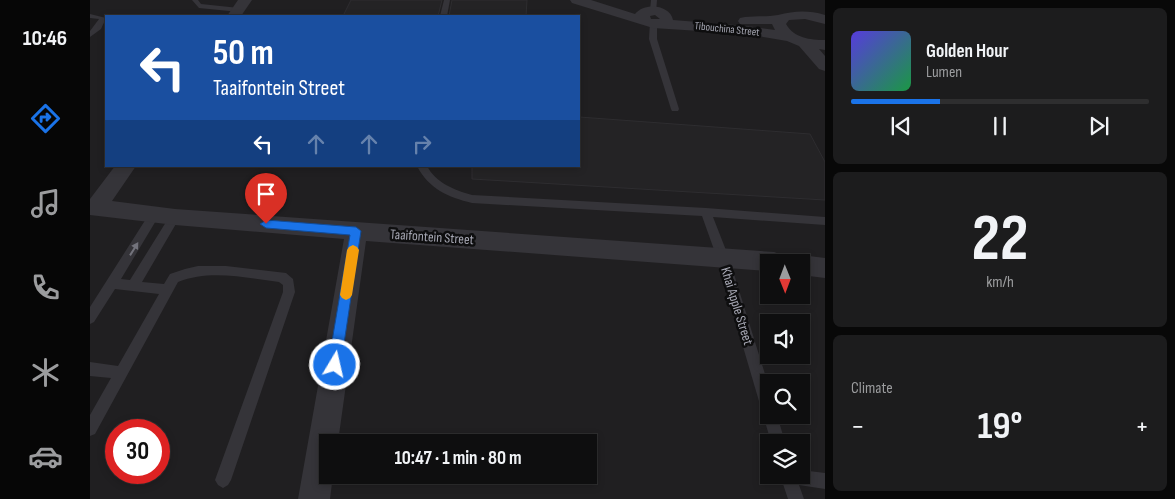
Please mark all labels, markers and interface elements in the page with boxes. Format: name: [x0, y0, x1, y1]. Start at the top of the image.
street label: Tibouchina Street: [694, 19, 761, 39]
text: 10:46: [23, 25, 67, 52]
text: 50 m: [213, 32, 274, 75]
icon: left: [130, 35, 195, 100]
text: Golden Hour: [926, 40, 1009, 63]
text: Lumen: [926, 63, 962, 82]
text: Taaifontein Street: [213, 75, 345, 102]
icon: directions: [28, 101, 63, 136]
icon: previous: [887, 112, 915, 140]
icon: pause: [986, 112, 1014, 140]
icon: next: [1085, 112, 1113, 140]
icon: left: [249, 130, 277, 158]
icon: ahead: [302, 130, 330, 158]
icon: ahead: [355, 130, 383, 158]
icon: right: [408, 130, 436, 158]
pin: [245, 173, 287, 224]
icon: arrive: [252, 180, 280, 208]
icon: music: [28, 186, 63, 221]
text: 22: [972, 201, 1028, 279]
street label: Taaifontein Street: [390, 226, 474, 248]
one-way arrow: [129, 242, 138, 255]
north arrow: [760, 254, 810, 304]
map controls: [760, 254, 810, 484]
street label: Khai Apple Street: [717, 265, 757, 347]
icon: phone: [28, 270, 63, 305]
text: km/h: [986, 273, 1014, 292]
button: sound: [760, 314, 810, 364]
position arrow: [308, 338, 360, 390]
icon: climate: [28, 355, 63, 390]
button: search: [760, 374, 810, 424]
text: Climate: [851, 379, 893, 398]
text: 19°: [978, 404, 1022, 449]
text: −: [851, 410, 865, 443]
text: +: [1135, 410, 1149, 443]
speed limit sign: 30: [105, 419, 170, 484]
button: layers: [760, 434, 810, 484]
icon: car: [28, 439, 63, 474]
text: 10:47 · 1 min · 80 m: [394, 447, 522, 470]

